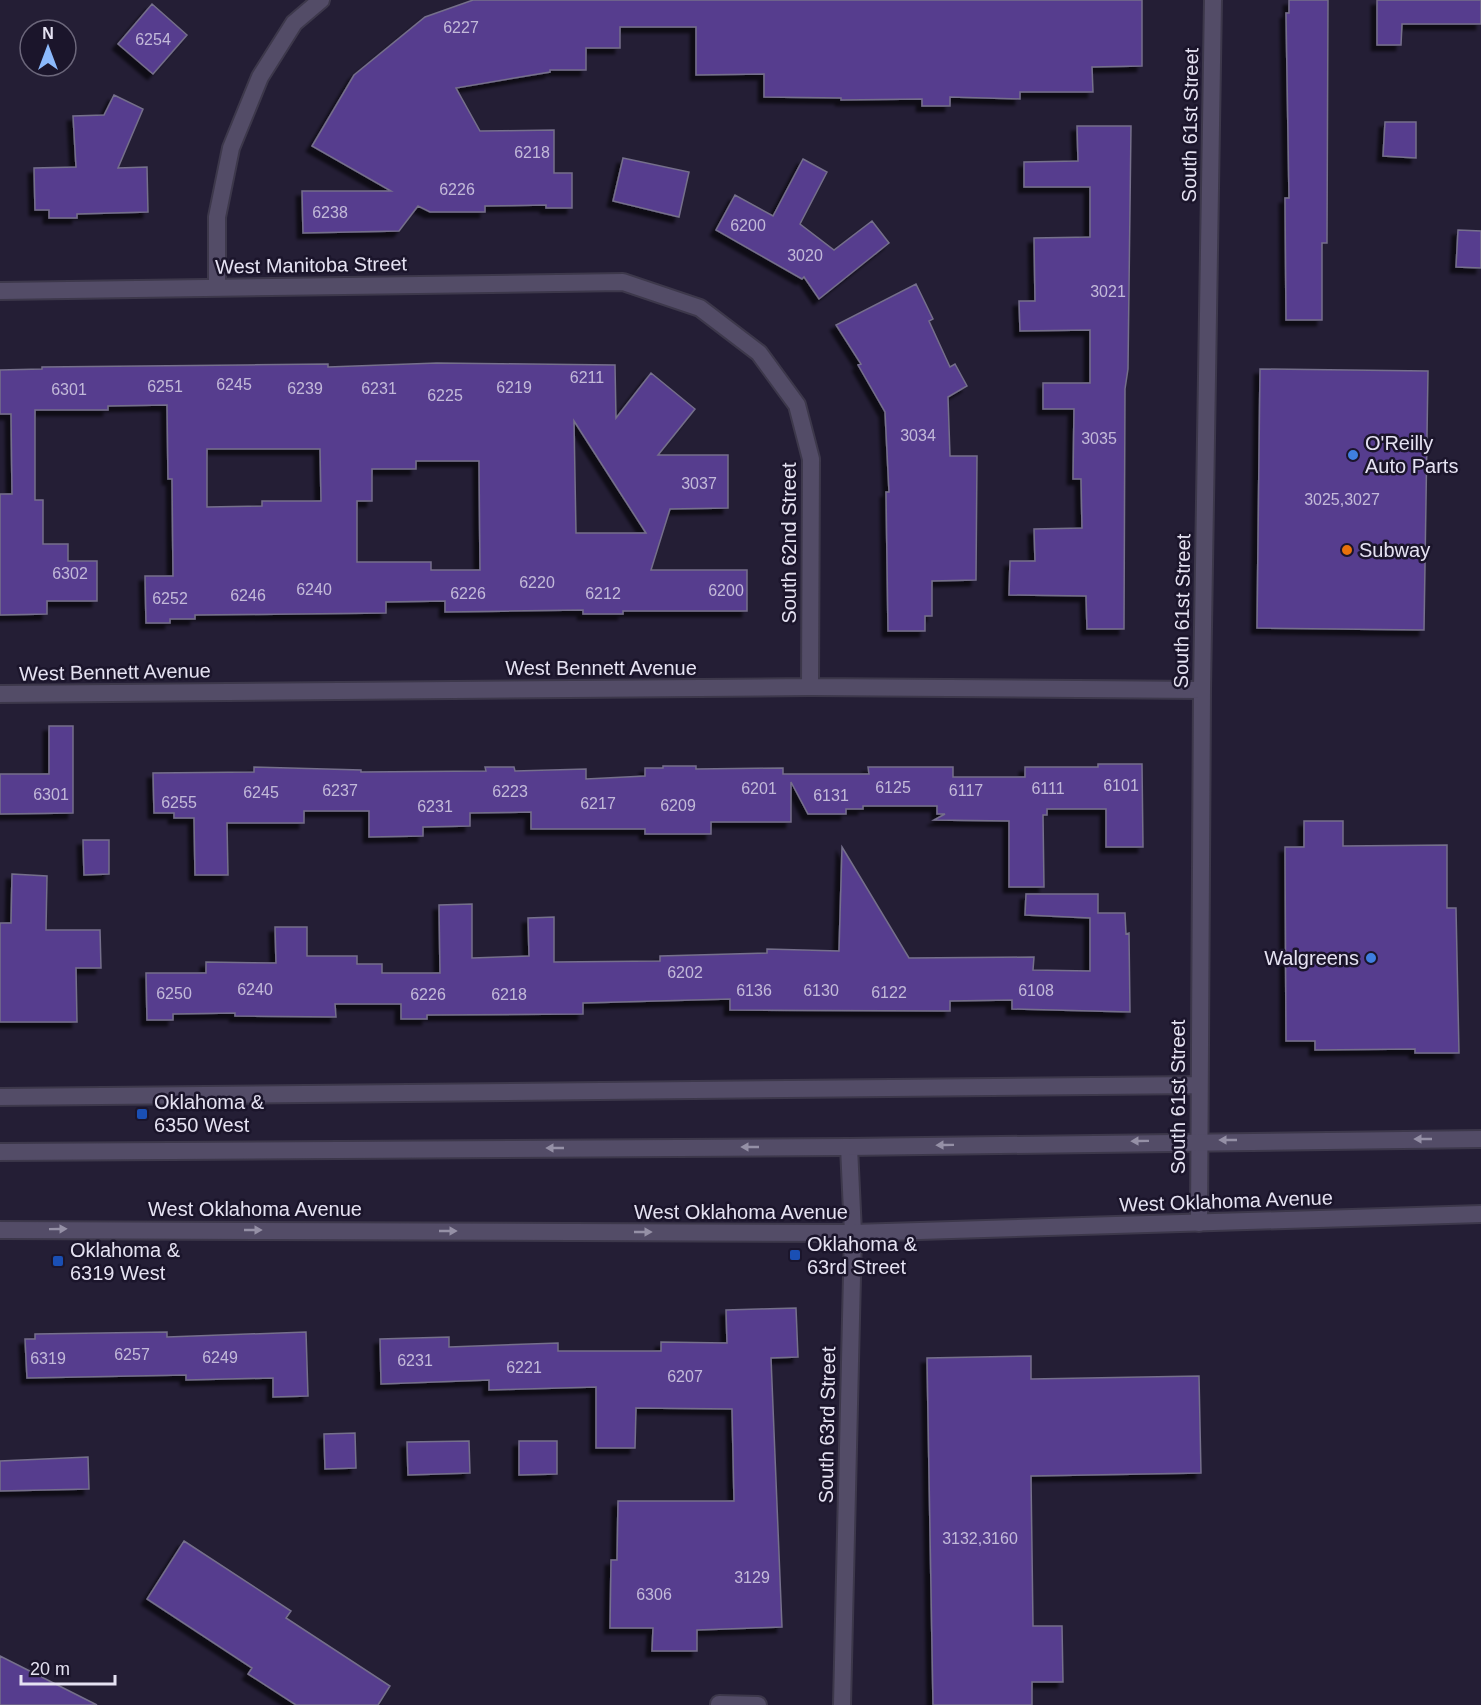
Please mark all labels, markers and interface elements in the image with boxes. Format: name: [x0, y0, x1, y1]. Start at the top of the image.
north arrow: [18, 18, 78, 78]
house number: 6227: [443, 19, 479, 36]
text: N: [42, 25, 54, 42]
house number: 6254: [135, 31, 171, 48]
street label: South 61st Street: [1178, 47, 1202, 202]
house number: 6218: [514, 144, 550, 161]
house number: 6226: [439, 181, 475, 198]
house number: 6238: [312, 204, 348, 221]
house number: 6200: [730, 217, 766, 234]
house number: 3020: [787, 247, 823, 264]
street label: West Manitoba Street: [215, 252, 408, 278]
house number: 3021: [1090, 283, 1126, 300]
house number: 6211: [570, 369, 604, 386]
house number: 6245: [216, 376, 252, 393]
house number: 6251: [147, 378, 183, 395]
house number: 6219: [496, 379, 532, 396]
house number: 6239: [287, 380, 323, 397]
house number: 6231: [361, 380, 397, 397]
house number: 6301: [51, 381, 87, 398]
house number: 6225: [427, 387, 463, 404]
house number: 3034: [900, 427, 936, 444]
house number: 3035: [1081, 430, 1117, 447]
place label: O'Reilly Auto Parts: [1365, 432, 1458, 477]
marker: O'Reilly Auto Parts: [1346, 448, 1360, 462]
street label: South 62nd Street: [778, 462, 800, 624]
house number: 3037: [681, 475, 717, 492]
house number: 3025,3027: [1304, 491, 1380, 508]
street label: South 61st Street: [1170, 533, 1194, 688]
place label: Subway: [1359, 539, 1430, 561]
marker: Subway: [1340, 543, 1354, 557]
house number: 6302: [52, 565, 88, 582]
house number: 6220: [519, 574, 555, 591]
house number: 6240: [296, 581, 332, 598]
house number: 6200: [708, 582, 744, 599]
house number: 6226: [450, 585, 486, 602]
house number: 6212: [585, 585, 621, 602]
house number: 6246: [230, 587, 266, 604]
house number: 6252: [152, 590, 188, 607]
street label: West Bennett Avenue: [505, 657, 697, 679]
street label: West Bennett Avenue: [19, 659, 211, 685]
house number: 6101: [1103, 777, 1139, 794]
house number: 6125: [875, 779, 911, 796]
house number: 6201: [741, 780, 777, 797]
house number: 6111: [1031, 780, 1065, 797]
house number: 6237: [322, 782, 358, 799]
house number: 6117: [949, 782, 983, 799]
house number: 6223: [492, 783, 528, 800]
house number: 6245: [243, 784, 279, 801]
house number: 6301: [33, 786, 69, 803]
house number: 6131: [813, 787, 849, 804]
house number: 6255: [161, 794, 197, 811]
house number: 6217: [580, 795, 616, 812]
house number: 6209: [660, 797, 696, 814]
house number: 6231: [417, 798, 453, 815]
place label: Walgreens: [1264, 947, 1359, 969]
marker: Walgreens: [1364, 951, 1378, 965]
house number: 6202: [667, 964, 703, 981]
house number: 6240: [237, 981, 273, 998]
house number: 6136: [736, 982, 772, 999]
house number: 6130: [803, 982, 839, 999]
house number: 6108: [1018, 982, 1054, 999]
house number: 6122: [871, 984, 907, 1001]
house number: 6250: [156, 985, 192, 1002]
house number: 6226: [410, 986, 446, 1003]
house number: 6218: [491, 986, 527, 1003]
street label: South 61st Street: [1167, 1019, 1189, 1174]
place label: Oklahoma & 6350 West: [154, 1091, 265, 1136]
marker: Oklahoma & 6350 West: [135, 1107, 149, 1121]
one-way arrow: [1413, 1134, 1432, 1144]
one-way arrow: [1218, 1135, 1237, 1145]
one-way arrow: [1130, 1137, 1149, 1146]
one-way arrow: [935, 1140, 954, 1150]
one-way arrow: [740, 1142, 759, 1152]
one-way arrow: [545, 1144, 564, 1153]
street label: West Oklahoma Avenue: [1119, 1186, 1333, 1216]
street label: West Oklahoma Avenue: [148, 1198, 362, 1220]
street label: West Oklahoma Avenue: [634, 1201, 848, 1223]
one-way arrow: [49, 1224, 68, 1234]
one-way arrow: [244, 1225, 263, 1235]
one-way arrow: [439, 1226, 458, 1236]
one-way arrow: [634, 1227, 653, 1237]
place label: Oklahoma & 63rd Street: [807, 1233, 918, 1278]
place label: Oklahoma & 6319 West: [70, 1239, 181, 1284]
marker: Oklahoma & 63rd Street: [788, 1248, 802, 1262]
marker: Oklahoma & 6319 West: [51, 1254, 65, 1268]
house number: 6257: [114, 1346, 150, 1363]
street label: South 63rd Street: [815, 1346, 839, 1504]
house number: 6249: [202, 1349, 238, 1366]
house number: 6319: [30, 1350, 66, 1367]
house number: 6231: [397, 1352, 433, 1369]
house number: 6221: [506, 1359, 542, 1376]
house number: 6207: [667, 1368, 703, 1385]
house number: 3132,3160: [942, 1530, 1018, 1547]
house number: 3129: [734, 1569, 770, 1586]
house number: 6306: [636, 1586, 672, 1603]
scale bar: [21, 1648, 116, 1686]
text: 20 m: [30, 1659, 70, 1679]

